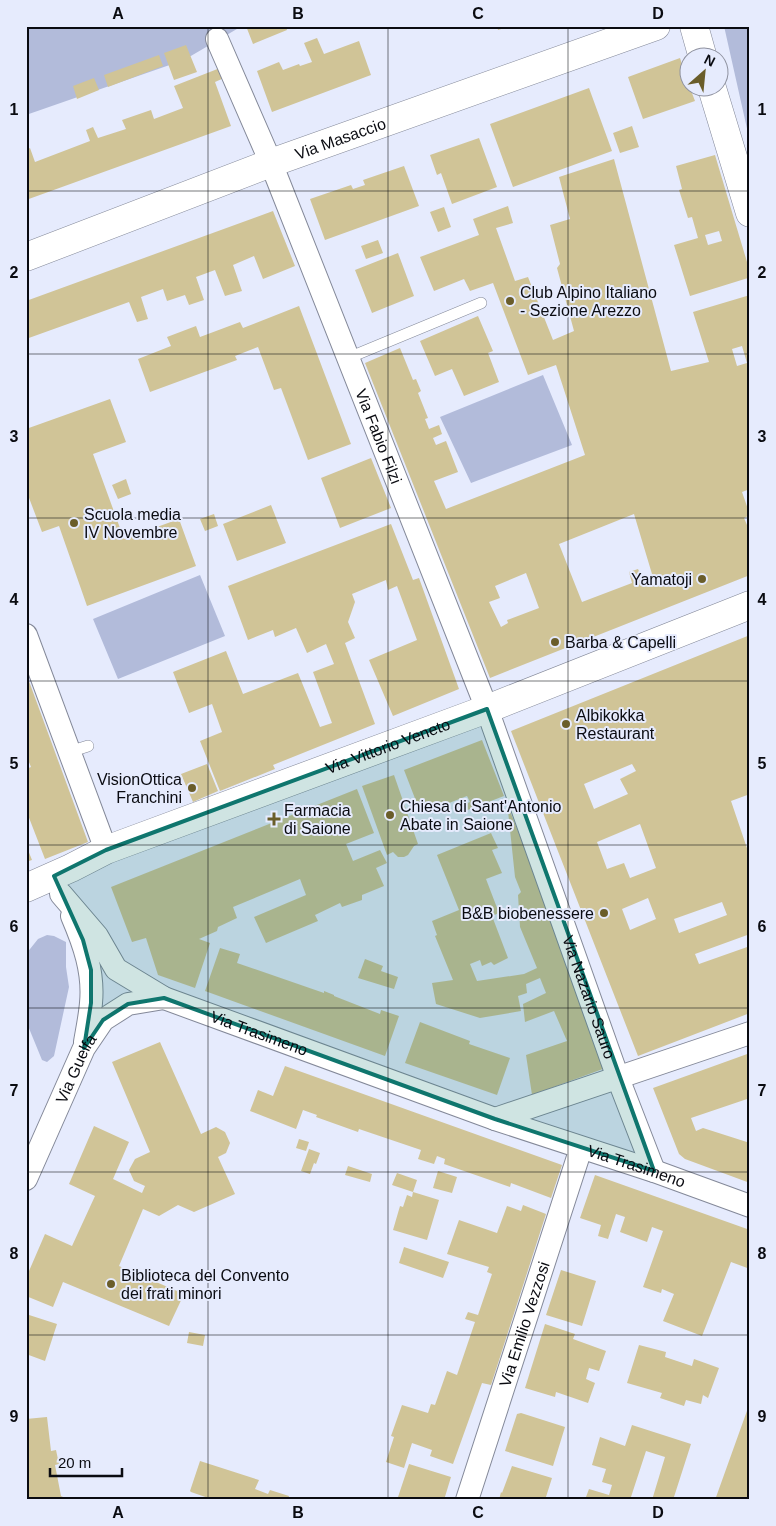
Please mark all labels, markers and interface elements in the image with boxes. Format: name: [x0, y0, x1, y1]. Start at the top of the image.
text: A: [112, 5, 124, 22]
text: B: [292, 5, 304, 22]
text: C: [472, 5, 484, 22]
text: D: [652, 5, 664, 22]
north arrow: [678, 48, 728, 98]
text: N: [702, 51, 718, 70]
text: 1: [10, 101, 19, 118]
text: 1: [758, 101, 767, 118]
street label: Via Masaccio: [293, 114, 388, 162]
text: 2: [10, 264, 19, 281]
text: 2: [758, 264, 767, 281]
place label: Club Alpino Italiano - Sezione Arezzo: [520, 284, 657, 319]
marker: Club Alpino Italiano - Sezione Arezzo: [504, 295, 516, 307]
street label: Via Fabio Filzi: [353, 386, 405, 486]
text: 3: [10, 428, 19, 445]
text: 3: [758, 428, 767, 445]
place label: Scuola media IV Novembre: [84, 506, 181, 541]
marker: Scuola media IV Novembre: [68, 517, 80, 529]
place label: Yamatoji: [631, 571, 692, 588]
marker: Yamatoji: [696, 573, 708, 585]
text: 4: [10, 591, 19, 608]
text: 4: [758, 591, 767, 608]
place label: Barba & Capelli: [565, 634, 676, 651]
marker: Barba & Capelli: [549, 636, 561, 648]
place label: Albikokka Restaurant: [576, 707, 655, 742]
street label: Via Vittorio Veneto: [323, 715, 452, 776]
marker: Albikokka Restaurant: [560, 718, 572, 730]
text: 5: [10, 755, 19, 772]
text: 5: [758, 755, 767, 772]
place label: VisionOttica Franchini: [97, 771, 182, 806]
marker: VisionOttica Franchini: [186, 782, 198, 794]
place label: Chiesa di Sant'Antonio Abate in Saione: [400, 798, 561, 833]
place label: Farmacia di Saione: [284, 802, 351, 837]
marker: Chiesa di Sant'Antonio Abate in Saione: [384, 809, 396, 821]
marker: Farmacia di Saione: [268, 813, 280, 825]
place label: B&B biobenessere: [461, 905, 594, 922]
marker: B&B biobenessere: [598, 907, 610, 919]
text: 6: [10, 918, 19, 935]
text: 6: [758, 918, 767, 935]
street label: Via Nazario Sauro: [560, 933, 619, 1061]
street label: Via Trasimeno: [209, 1007, 310, 1058]
street label: Via Guelfa: [52, 1031, 100, 1106]
text: 7: [10, 1082, 19, 1099]
text: 7: [758, 1082, 767, 1099]
street label: Via Trasimeno: [586, 1141, 688, 1190]
text: 8: [10, 1245, 19, 1262]
text: 8: [758, 1245, 767, 1262]
street label: Via Emilio Vezzosi: [496, 1259, 552, 1389]
place label: Biblioteca del Convento dei frati minori: [121, 1267, 289, 1302]
marker: Biblioteca del Convento dei frati minori: [105, 1278, 117, 1290]
text: 9: [10, 1408, 19, 1425]
text: 9: [758, 1408, 767, 1425]
scale bar: [50, 1446, 122, 1478]
text: 20 m: [58, 1454, 91, 1471]
text: A: [112, 1504, 124, 1521]
text: B: [292, 1504, 304, 1521]
text: C: [472, 1504, 484, 1521]
text: D: [652, 1504, 664, 1521]

